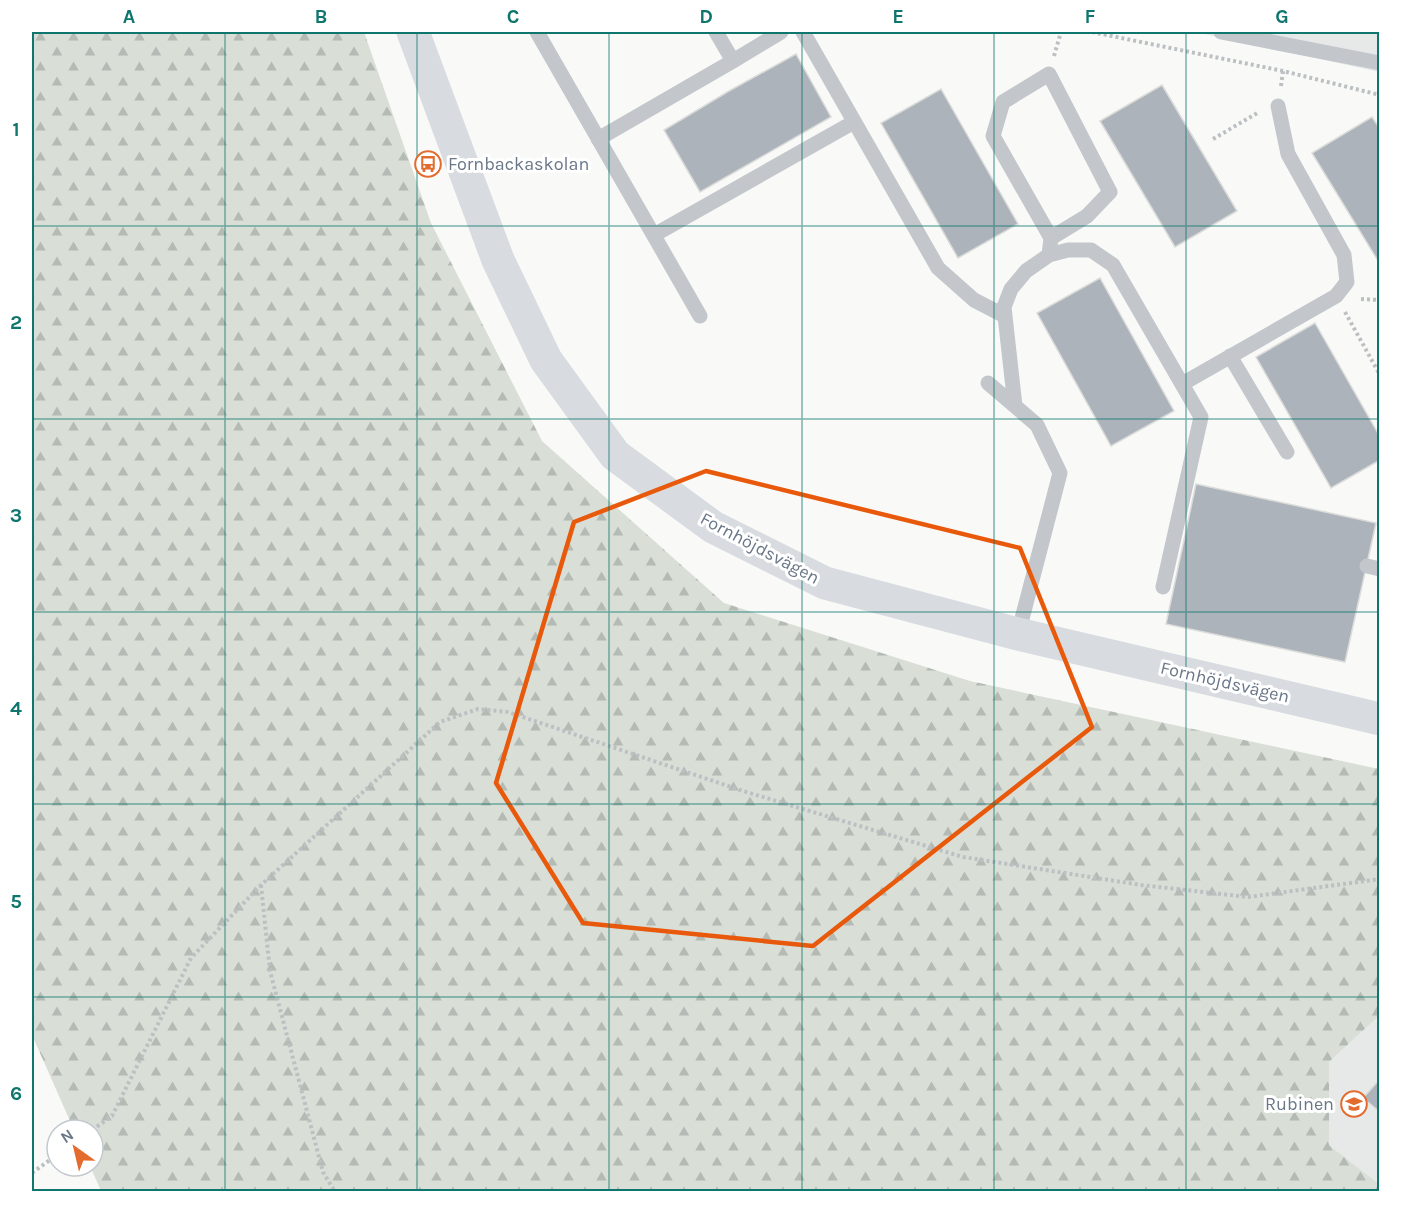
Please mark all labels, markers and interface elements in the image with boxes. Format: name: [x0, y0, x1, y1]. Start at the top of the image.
text: A: [123, 5, 136, 28]
text: B: [315, 5, 327, 28]
text: C: [507, 5, 519, 28]
text: D: [699, 5, 713, 28]
text: E: [892, 5, 904, 28]
text: F: [1085, 5, 1096, 28]
text: G: [1275, 5, 1289, 28]
text: 1: [12, 118, 20, 141]
bus stop icon: Fornbackaskolan: [413, 149, 443, 179]
place label: Fornbackaskolan: [448, 153, 589, 175]
text: 2: [10, 311, 22, 334]
text: 3: [10, 504, 22, 527]
street label: Fornhöjdsvägen: [697, 507, 823, 589]
street label: Fornhöjdsvägen: [1158, 656, 1292, 708]
text: 4: [10, 697, 22, 720]
text: 5: [10, 890, 22, 913]
text: 6: [10, 1082, 22, 1105]
school or university icon: Rubinen: [1339, 1089, 1369, 1119]
place label: Rubinen: [1265, 1093, 1334, 1115]
north arrow: [45, 1118, 105, 1178]
text: N: [57, 1125, 77, 1147]

